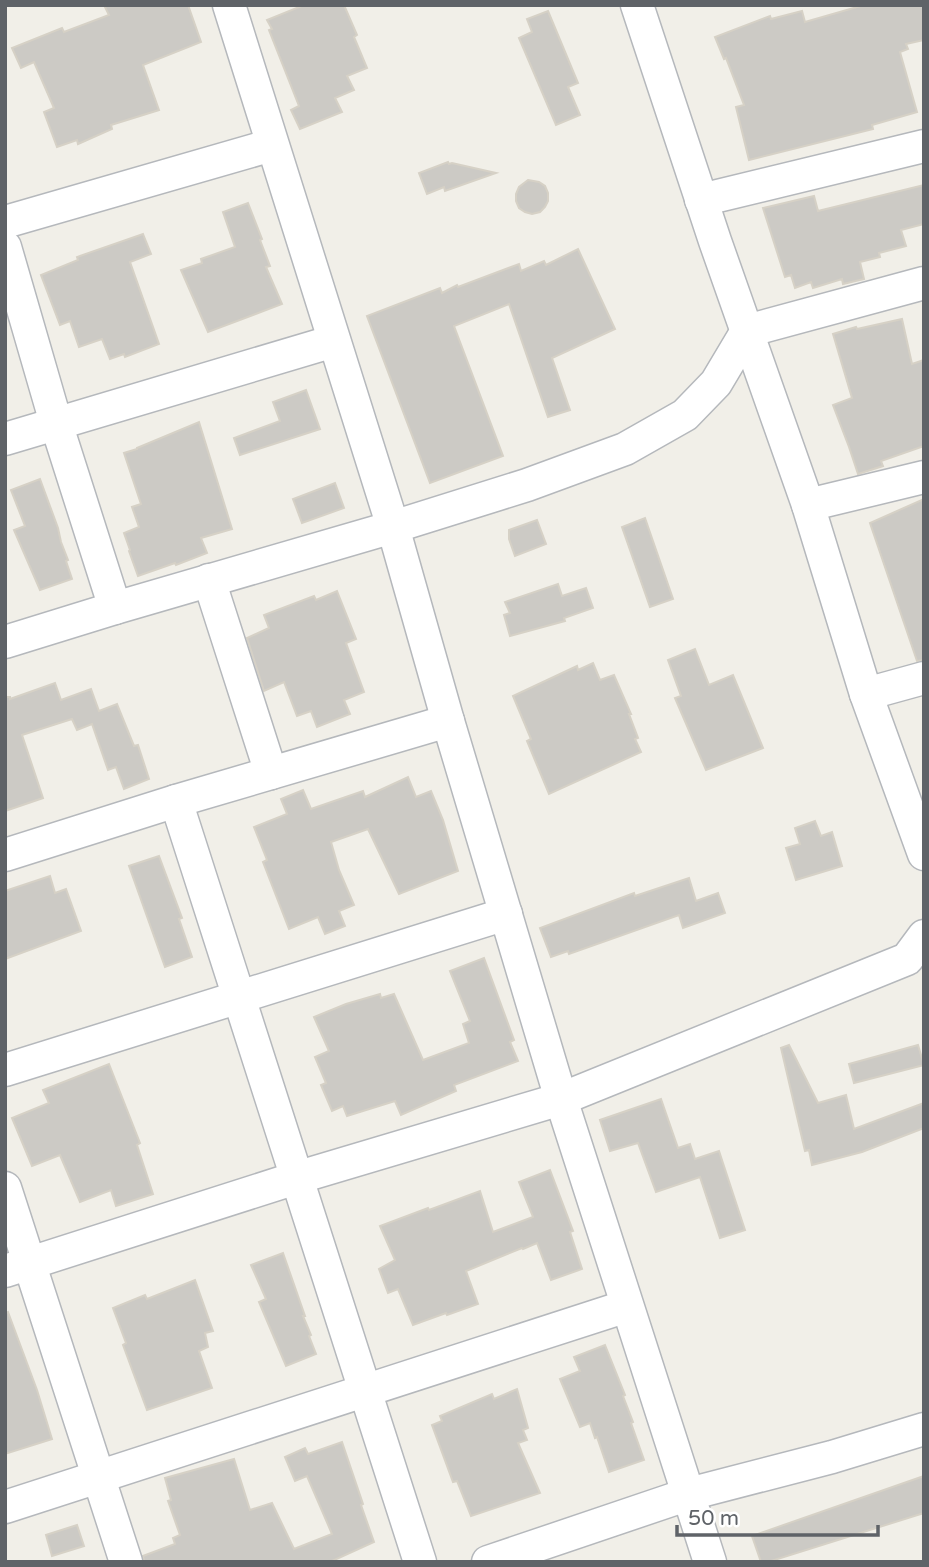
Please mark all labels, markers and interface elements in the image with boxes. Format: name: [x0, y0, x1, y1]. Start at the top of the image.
scale bar: [677, 1494, 878, 1538]
text: 50 m: [688, 1506, 739, 1531]

